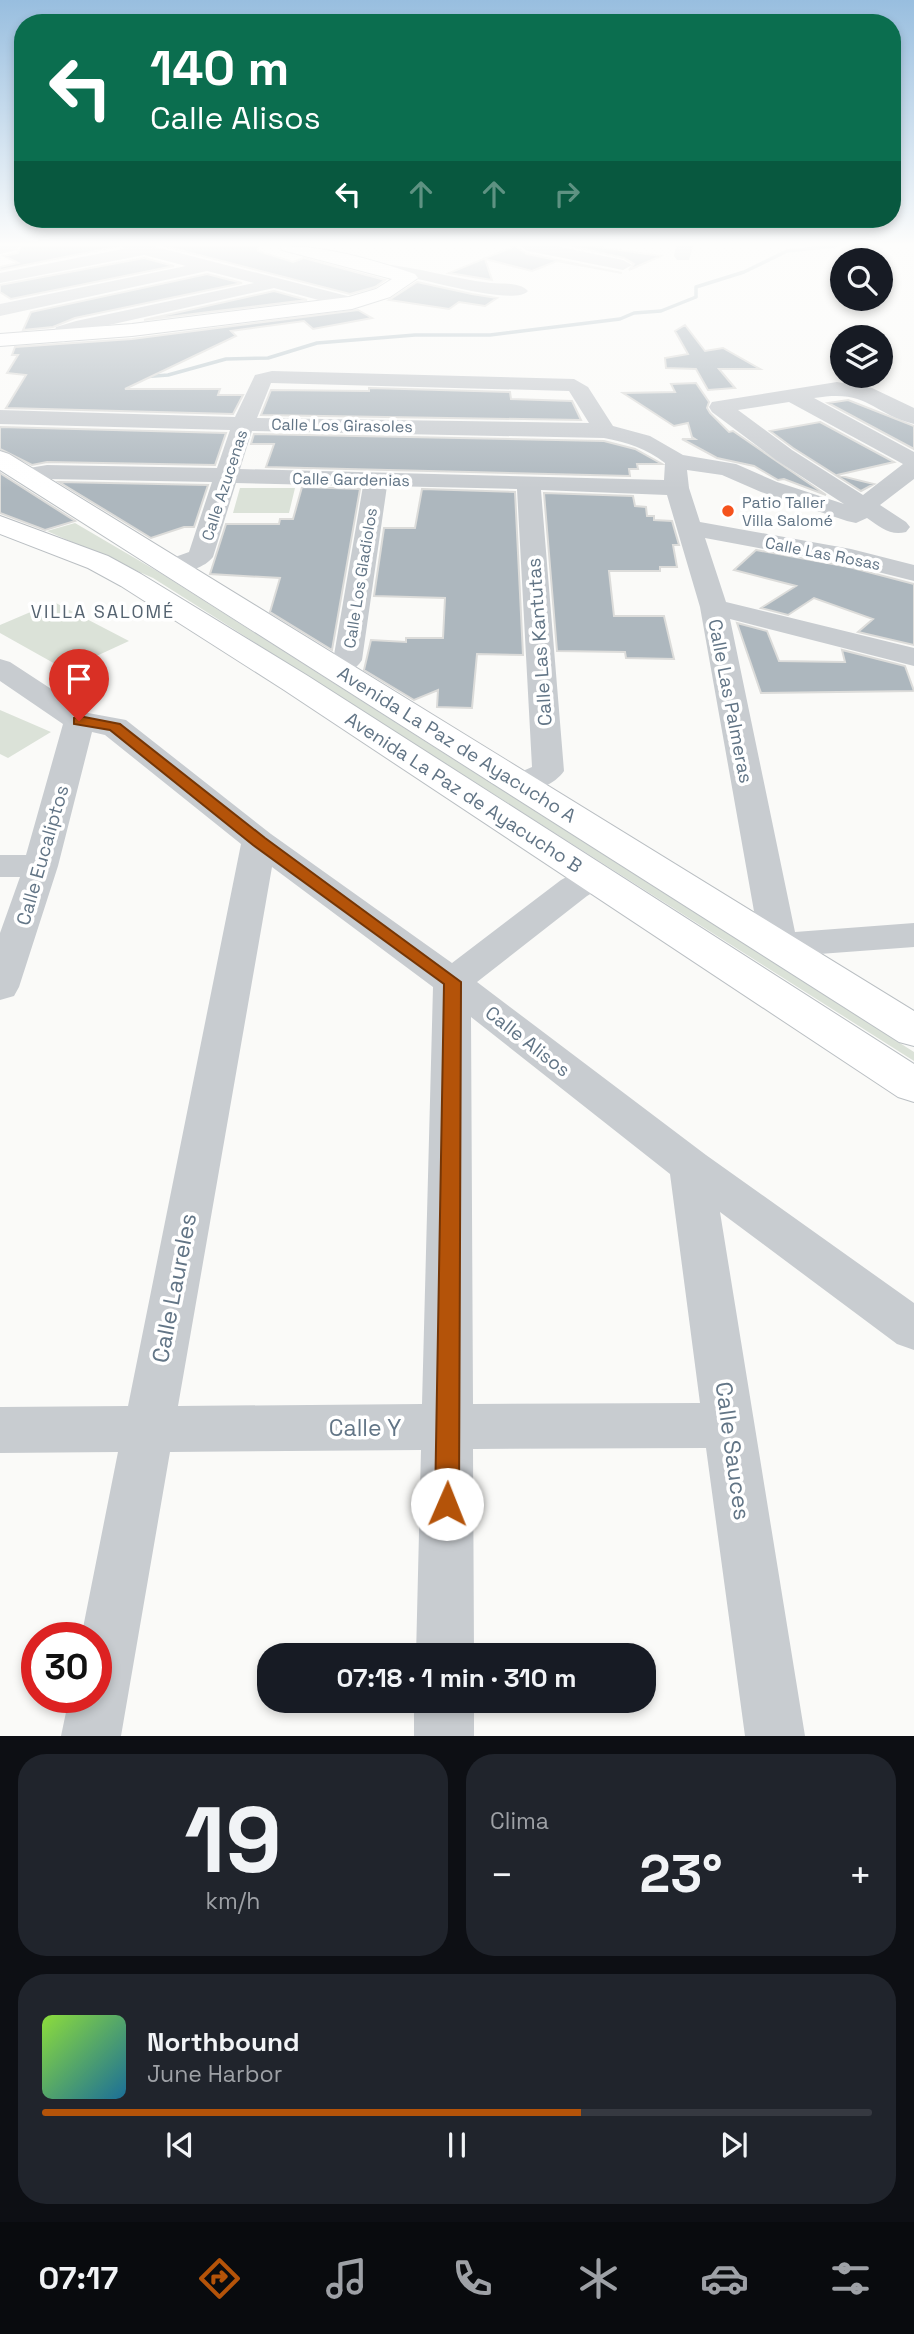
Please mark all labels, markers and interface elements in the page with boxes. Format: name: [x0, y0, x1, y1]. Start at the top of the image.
text: 140 m: [150, 37, 289, 99]
icon: left: [35, 42, 126, 133]
text: Calle Alisos: [150, 98, 321, 138]
icon: left: [329, 175, 367, 213]
icon: ahead: [402, 175, 440, 213]
icon: ahead: [475, 175, 513, 213]
icon: right: [548, 175, 586, 213]
map controls: [830, 248, 893, 388]
button: search: [830, 248, 893, 311]
button: layers: [830, 325, 893, 388]
street label: Calle Los Girasoles: [271, 414, 413, 437]
street label: Calle Azucenas: [197, 427, 252, 543]
street label: Calle Gardenias: [292, 468, 410, 491]
place label: Patio Taller Villa Salomé: [742, 492, 833, 531]
marker: Patio Taller Villa Salomé: [720, 503, 736, 519]
street label: Calle Los Gladiolos: [339, 506, 382, 650]
street label: Calle Las Rosas: [763, 532, 882, 575]
street label: Calle Las Kantutas: [521, 557, 558, 727]
district label: VILLA SALOMÉ: [31, 600, 175, 623]
street label: Calle Las Palmeras: [702, 617, 759, 785]
pin: [49, 649, 109, 721]
icon: arrive: [60, 660, 98, 698]
street label: Avenida La Paz de Ayacucho A: [333, 660, 581, 828]
street label: Avenida La Paz de Ayacucho B: [340, 706, 587, 879]
street label: Calle Eucaliptos: [11, 782, 74, 928]
street label: Calle Alisos: [480, 1000, 575, 1082]
street label: Calle Laureles: [145, 1211, 203, 1365]
street label: Calle Sauces: [708, 1380, 758, 1522]
street label: Calle Y: [329, 1413, 401, 1443]
position arrow: [410, 1467, 484, 1541]
speed limit sign: 30: [21, 1622, 112, 1713]
text: 07:18 · 1 min · 310 m: [337, 1661, 576, 1695]
text: 19: [184, 1782, 282, 1899]
text: Clima: [490, 1806, 549, 1836]
text: 23°: [640, 1841, 723, 1907]
text: −: [490, 1851, 514, 1899]
text: +: [848, 1851, 872, 1899]
text: km/h: [206, 1886, 260, 1916]
text: Northbound: [147, 2025, 300, 2059]
text: June Harbor: [147, 2059, 282, 2089]
icon: previous: [161, 2126, 199, 2164]
icon: pause: [438, 2126, 476, 2164]
icon: next: [715, 2126, 753, 2164]
icon: directions: [195, 2254, 244, 2303]
icon: music: [322, 2254, 371, 2303]
icon: phone: [448, 2254, 497, 2303]
icon: climate: [574, 2254, 623, 2303]
icon: car: [700, 2254, 749, 2303]
icon: filters: [826, 2254, 875, 2303]
text: 07:17: [39, 2258, 118, 2298]

